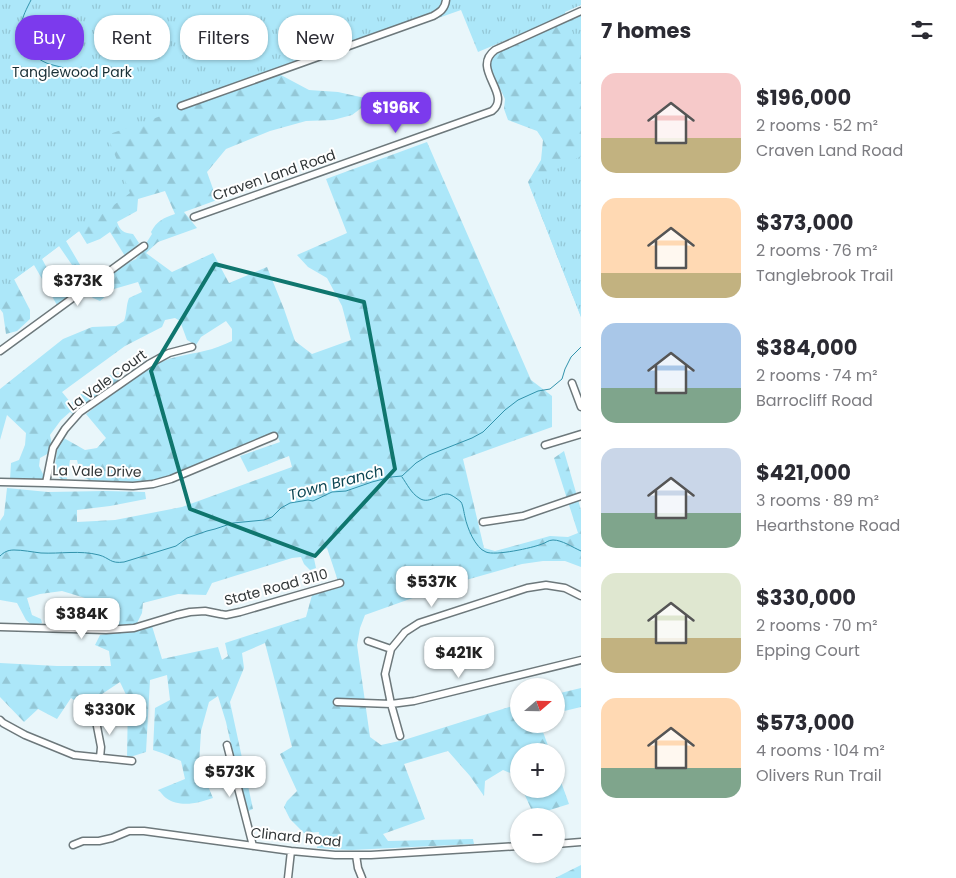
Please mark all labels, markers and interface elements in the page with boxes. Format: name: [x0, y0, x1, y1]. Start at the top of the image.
chip: Buy: [15, 15, 84, 60]
chip: Rent: [94, 15, 170, 60]
chip: Filters: [180, 15, 268, 60]
chip: New: [278, 15, 352, 60]
text: 7 homes: [601, 16, 691, 45]
icon: filters: [908, 16, 936, 44]
park label: Tanglewood Park: [12, 62, 133, 82]
text: $196,000: [756, 83, 851, 112]
pin: $196K: [361, 92, 431, 134]
icon: home: [641, 93, 701, 153]
text: $196K: [372, 96, 420, 119]
text: 2 rooms · 52 m²: [756, 114, 878, 137]
text: Craven Land Road: [756, 139, 903, 162]
street label: Craven Land Road: [210, 145, 338, 205]
text: $373,000: [756, 208, 854, 237]
icon: home: [641, 218, 701, 278]
text: 2 rooms · 76 m²: [756, 239, 878, 262]
pin: $373K: [43, 264, 113, 307]
text: Tanglebrook Trail: [756, 264, 893, 287]
text: $373K: [53, 269, 103, 292]
text: $384,000: [756, 333, 857, 362]
icon: home: [641, 343, 701, 403]
street label: La Vale Court: [63, 345, 151, 415]
text: 2 rooms · 74 m²: [756, 364, 878, 387]
text: Barrocliff Road: [756, 389, 873, 412]
text: $421,000: [756, 458, 851, 487]
street label: La Vale Drive: [52, 460, 142, 482]
water label: Town Branch: [286, 460, 386, 505]
icon: home: [641, 468, 701, 528]
text: 3 rooms · 89 m²: [756, 489, 879, 512]
text: Hearthstone Road: [756, 514, 900, 537]
street label: State Road 3110: [222, 564, 330, 610]
pin: $537K: [397, 566, 467, 608]
text: $537K: [407, 570, 457, 593]
text: $330,000: [756, 583, 856, 612]
icon: home: [641, 593, 701, 653]
pin: $384K: [47, 598, 117, 640]
text: $384K: [56, 602, 108, 625]
text: 2 rooms · 70 m²: [756, 614, 878, 637]
pin: $421K: [424, 636, 494, 679]
text: Epping Court: [756, 639, 860, 662]
text: $421K: [435, 641, 483, 664]
north arrow: [510, 678, 565, 732]
map controls: [510, 678, 565, 863]
pin: $330K: [75, 694, 145, 736]
text: $330K: [84, 698, 136, 721]
text: $573,000: [756, 708, 855, 737]
icon: home: [641, 718, 701, 778]
text: 4 rooms · 104 m²: [756, 739, 885, 762]
button: +: [510, 743, 565, 798]
pin: $573K: [195, 756, 265, 798]
text: $573K: [205, 760, 255, 783]
text: Olivers Run Trail: [756, 764, 882, 787]
button: −: [510, 808, 565, 863]
street label: Clinard Road: [250, 822, 342, 852]

